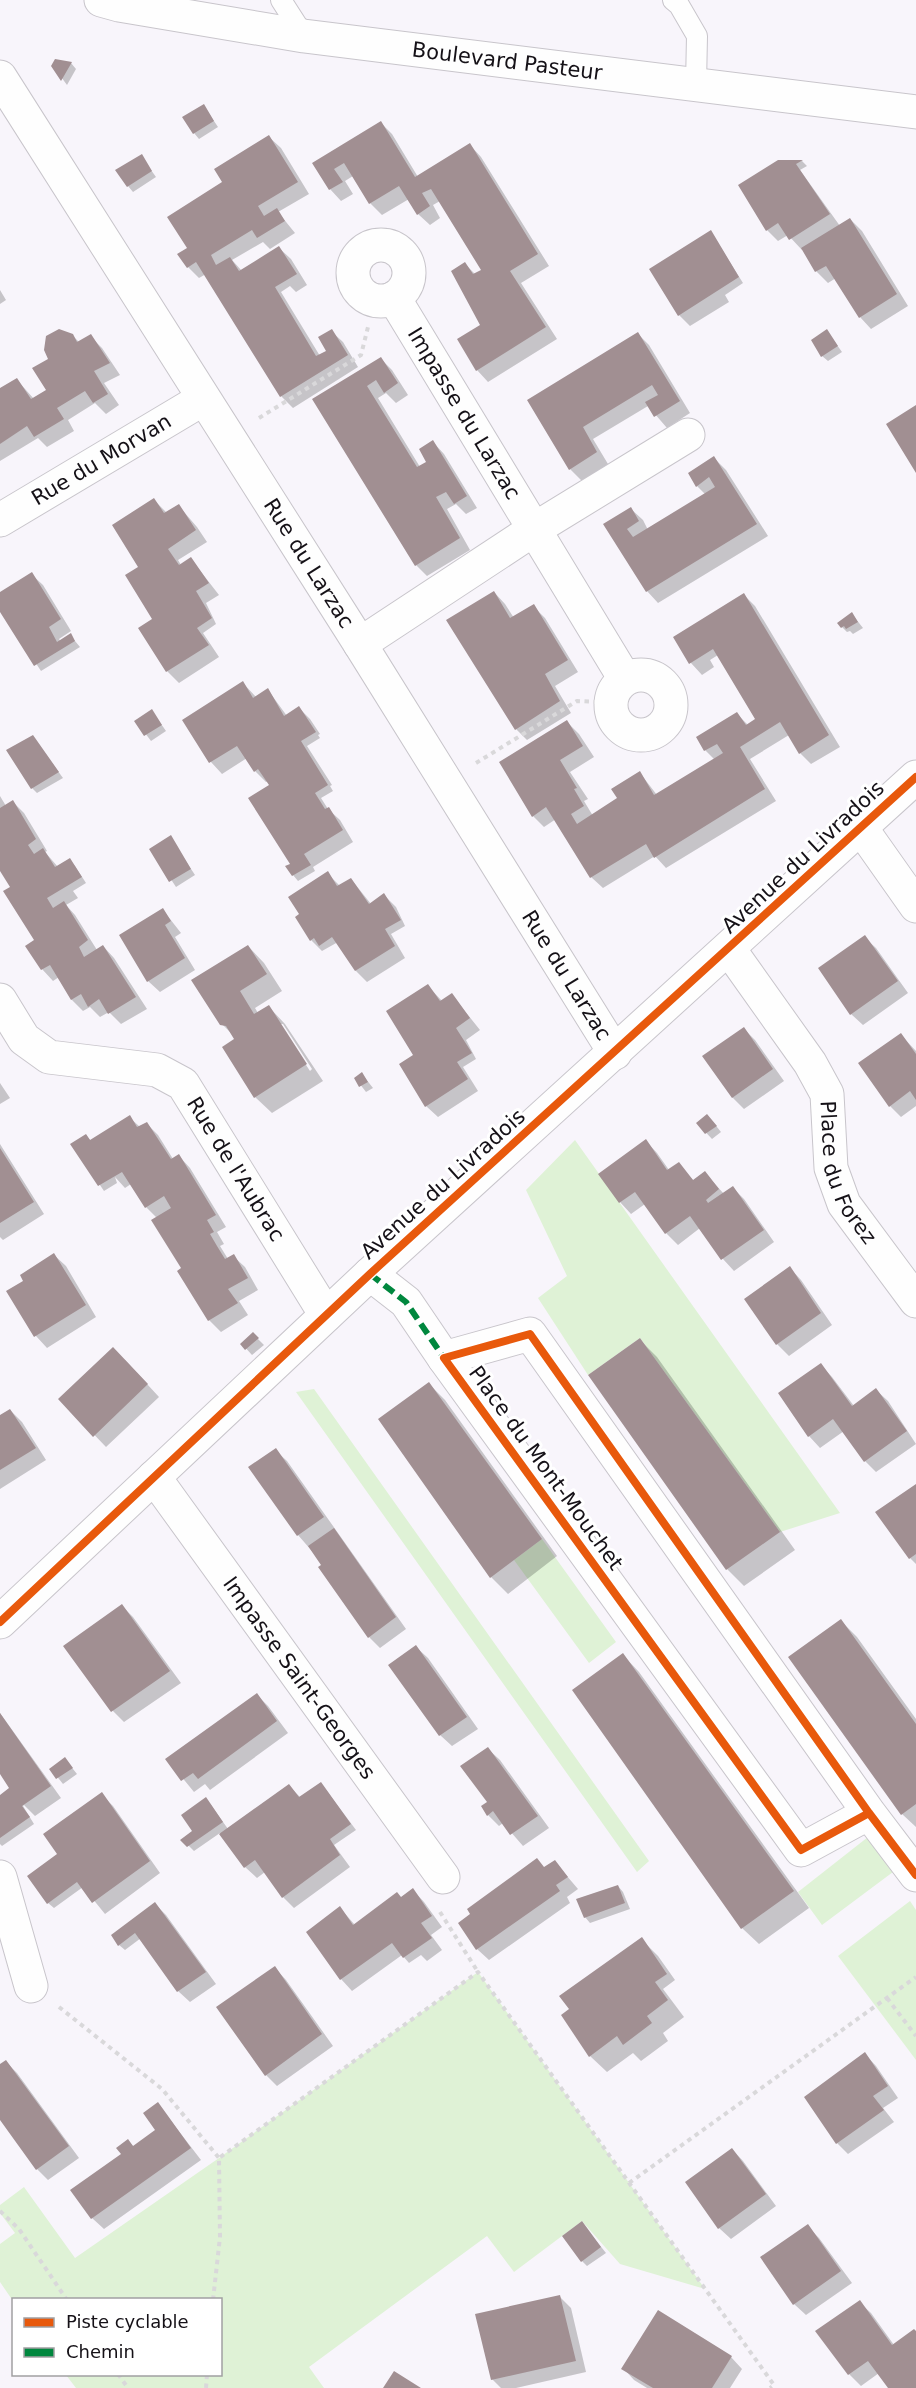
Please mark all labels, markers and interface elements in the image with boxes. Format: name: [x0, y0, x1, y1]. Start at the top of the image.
street label: Boulevard Pasteur: [411, 38, 604, 85]
street label: Impasse du Larzac: [403, 323, 525, 504]
street label: Rue du Morvan: [27, 409, 175, 510]
street label: Rue du Larzac: [259, 494, 359, 632]
street label: Avenue du Livradois: [717, 776, 889, 938]
street label: Rue du Larzac: [517, 906, 616, 1045]
street label: Rue de l'Aubrac: [182, 1093, 289, 1246]
street label: Place du Forez: [815, 1100, 881, 1249]
street label: Avenue du Livradois: [356, 1104, 530, 1264]
street label: Place du Mont-Mouchet: [464, 1361, 628, 1575]
street label: Impasse Saint-Georges: [218, 1572, 380, 1784]
legend: [12, 2298, 222, 2376]
text: Piste cyclable: [66, 2311, 189, 2332]
text: Chemin: [66, 2341, 135, 2362]

